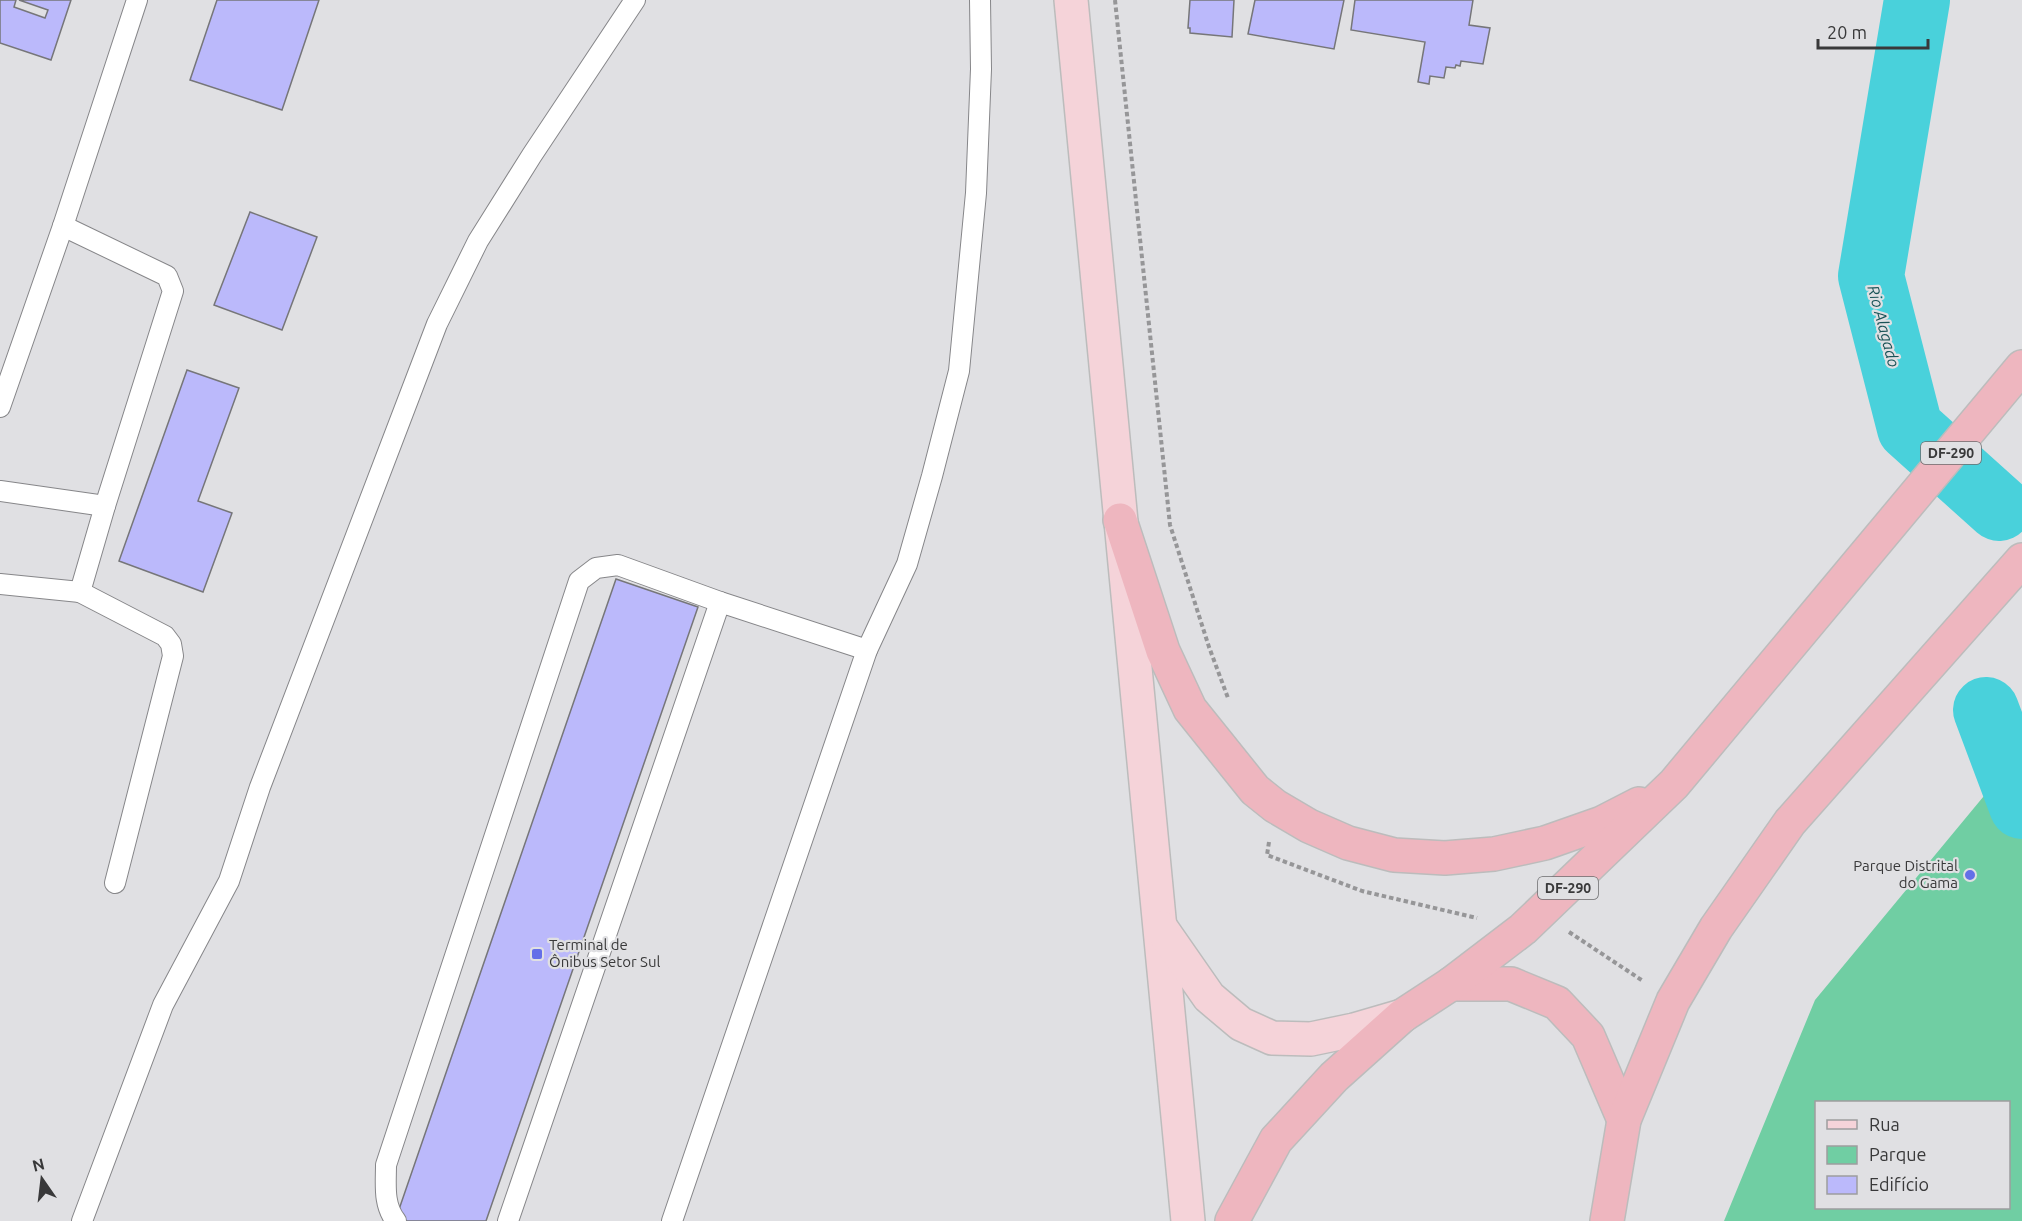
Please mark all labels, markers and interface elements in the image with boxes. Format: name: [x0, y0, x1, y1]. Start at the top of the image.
scale bar: [1818, 12, 1928, 50]
text: 20 m: [1827, 22, 1867, 42]
water label: Rio Alagado: [1864, 283, 1904, 369]
road number: DF-290: [1921, 442, 1981, 464]
place label: Parque Distrital do Gama: [1853, 857, 1958, 891]
marker: Parque Distrital do Gama: [1963, 868, 1977, 882]
road number: DF-290: [1538, 877, 1598, 899]
place label: Terminal de Ônibus Setor Sul: [549, 936, 660, 970]
marker: Terminal de Ônibus Setor Sul: [530, 947, 544, 961]
legend: [1815, 1101, 2010, 1209]
text: Rua: [1869, 1114, 1900, 1134]
text: Parque: [1869, 1144, 1926, 1164]
north arrow: [12, 1149, 72, 1209]
text: N: [30, 1154, 46, 1175]
text: Edifício: [1869, 1174, 1929, 1194]

